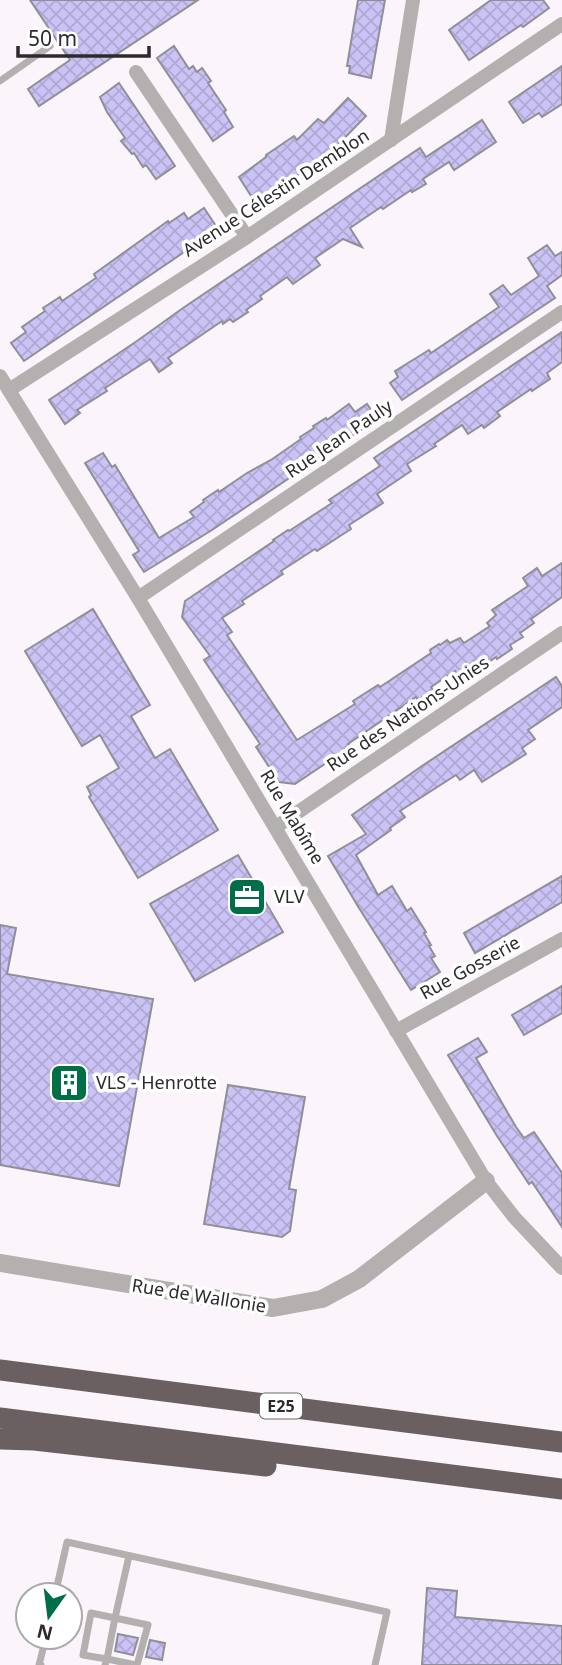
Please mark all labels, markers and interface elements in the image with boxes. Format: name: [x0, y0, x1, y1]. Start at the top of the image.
scale bar: [18, 14, 149, 58]
text: 50 m: [28, 24, 77, 52]
street label: Avenue Célestin Demblon: [178, 123, 373, 261]
street label: Rue Jean Pauly: [280, 393, 397, 483]
street label: Rue des Nations-Unies: [322, 650, 493, 776]
street label: Rue Mabîme: [255, 765, 331, 868]
office icon: VLV: [226, 876, 268, 918]
place label: VLV: [274, 884, 305, 908]
street label: Rue Gosserie: [415, 930, 524, 1004]
building icon: VLS - Henrotte: [48, 1062, 90, 1104]
place label: VLS - Henrotte: [96, 1070, 217, 1094]
street label: Rue de Wallonie: [130, 1273, 268, 1317]
road number: E25: [260, 1394, 302, 1418]
north arrow: [14, 1581, 84, 1651]
text: N: [34, 1618, 56, 1647]

